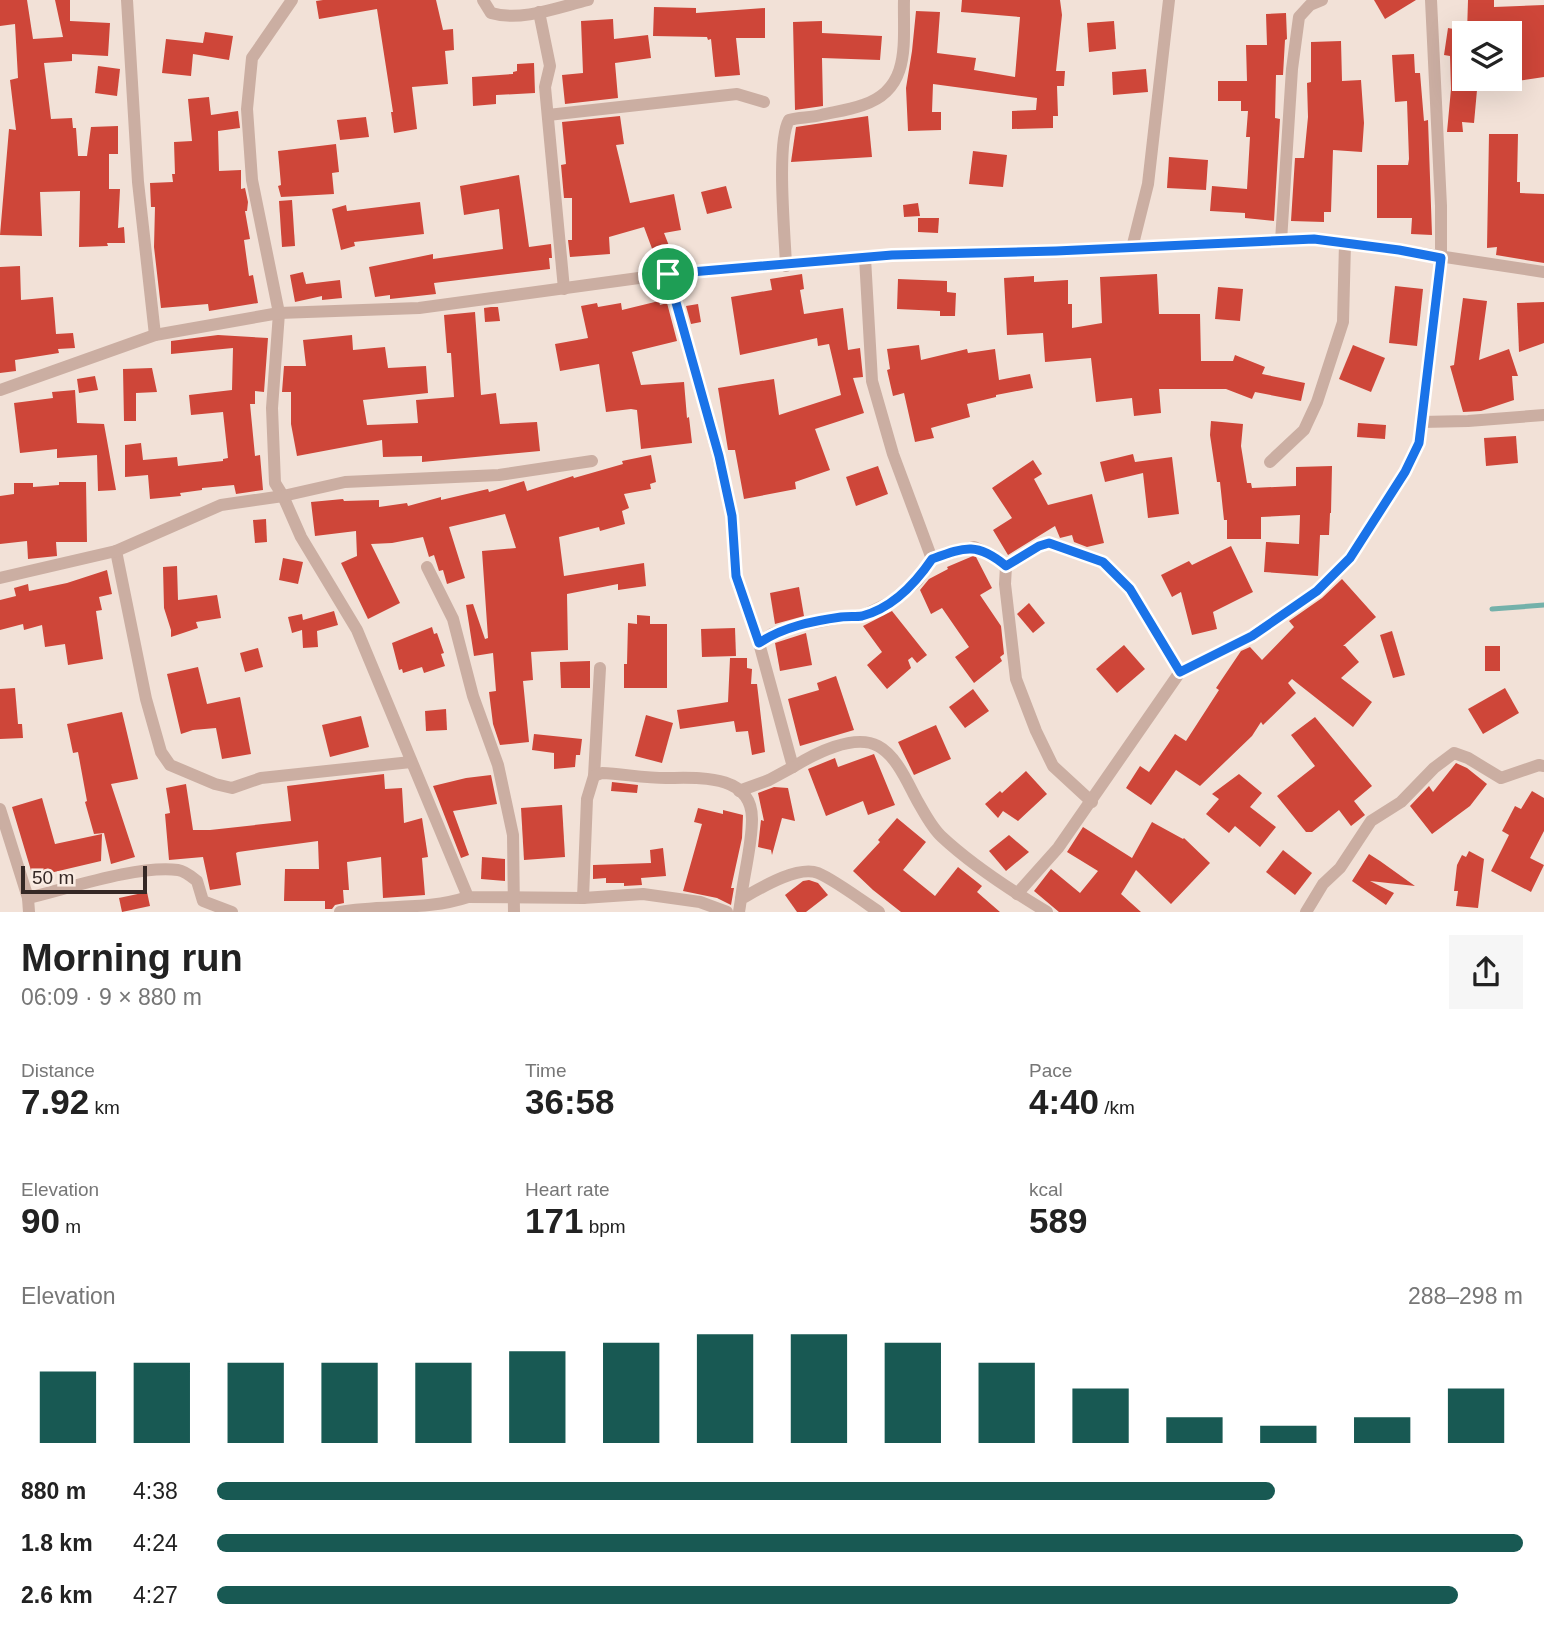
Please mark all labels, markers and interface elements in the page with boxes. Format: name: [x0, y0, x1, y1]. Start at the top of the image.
map controls: [1452, 21, 1522, 91]
button: layers: [1452, 21, 1522, 91]
pin: [638, 244, 698, 304]
icon: arrive: [649, 255, 687, 293]
scale bar: [21, 862, 147, 894]
text: 50 m: [32, 867, 74, 888]
button: share: [1449, 935, 1523, 1009]
text: Morning run: [21, 937, 243, 979]
text: 06:09 · 9 × 880 m: [21, 984, 202, 1010]
text: Distance: [21, 1060, 95, 1081]
text: Time: [525, 1060, 567, 1081]
text: Pace: [1029, 1060, 1072, 1081]
text: 7.92: [21, 1082, 89, 1121]
text: 36:58: [525, 1082, 615, 1121]
text: 4:40: [1029, 1082, 1099, 1121]
text: km: [89, 1097, 120, 1118]
text: /km: [1099, 1097, 1135, 1118]
text: Elevation: [21, 1179, 99, 1200]
text: Heart rate: [525, 1179, 609, 1200]
text: kcal: [1029, 1179, 1063, 1200]
text: 90: [21, 1201, 60, 1240]
text: 171: [525, 1201, 583, 1240]
text: 589: [1029, 1201, 1087, 1240]
text: m: [60, 1216, 81, 1237]
text: bpm: [583, 1216, 626, 1237]
text: Elevation: [21, 1283, 116, 1309]
text: 288–298 m: [1408, 1283, 1523, 1309]
text: 880 m: [21, 1478, 86, 1504]
text: 4:38: [133, 1478, 178, 1504]
text: 1.8 km: [21, 1530, 93, 1556]
text: 4:24: [133, 1530, 178, 1556]
text: 2.6 km: [21, 1582, 93, 1608]
text: 4:27: [133, 1582, 178, 1608]

